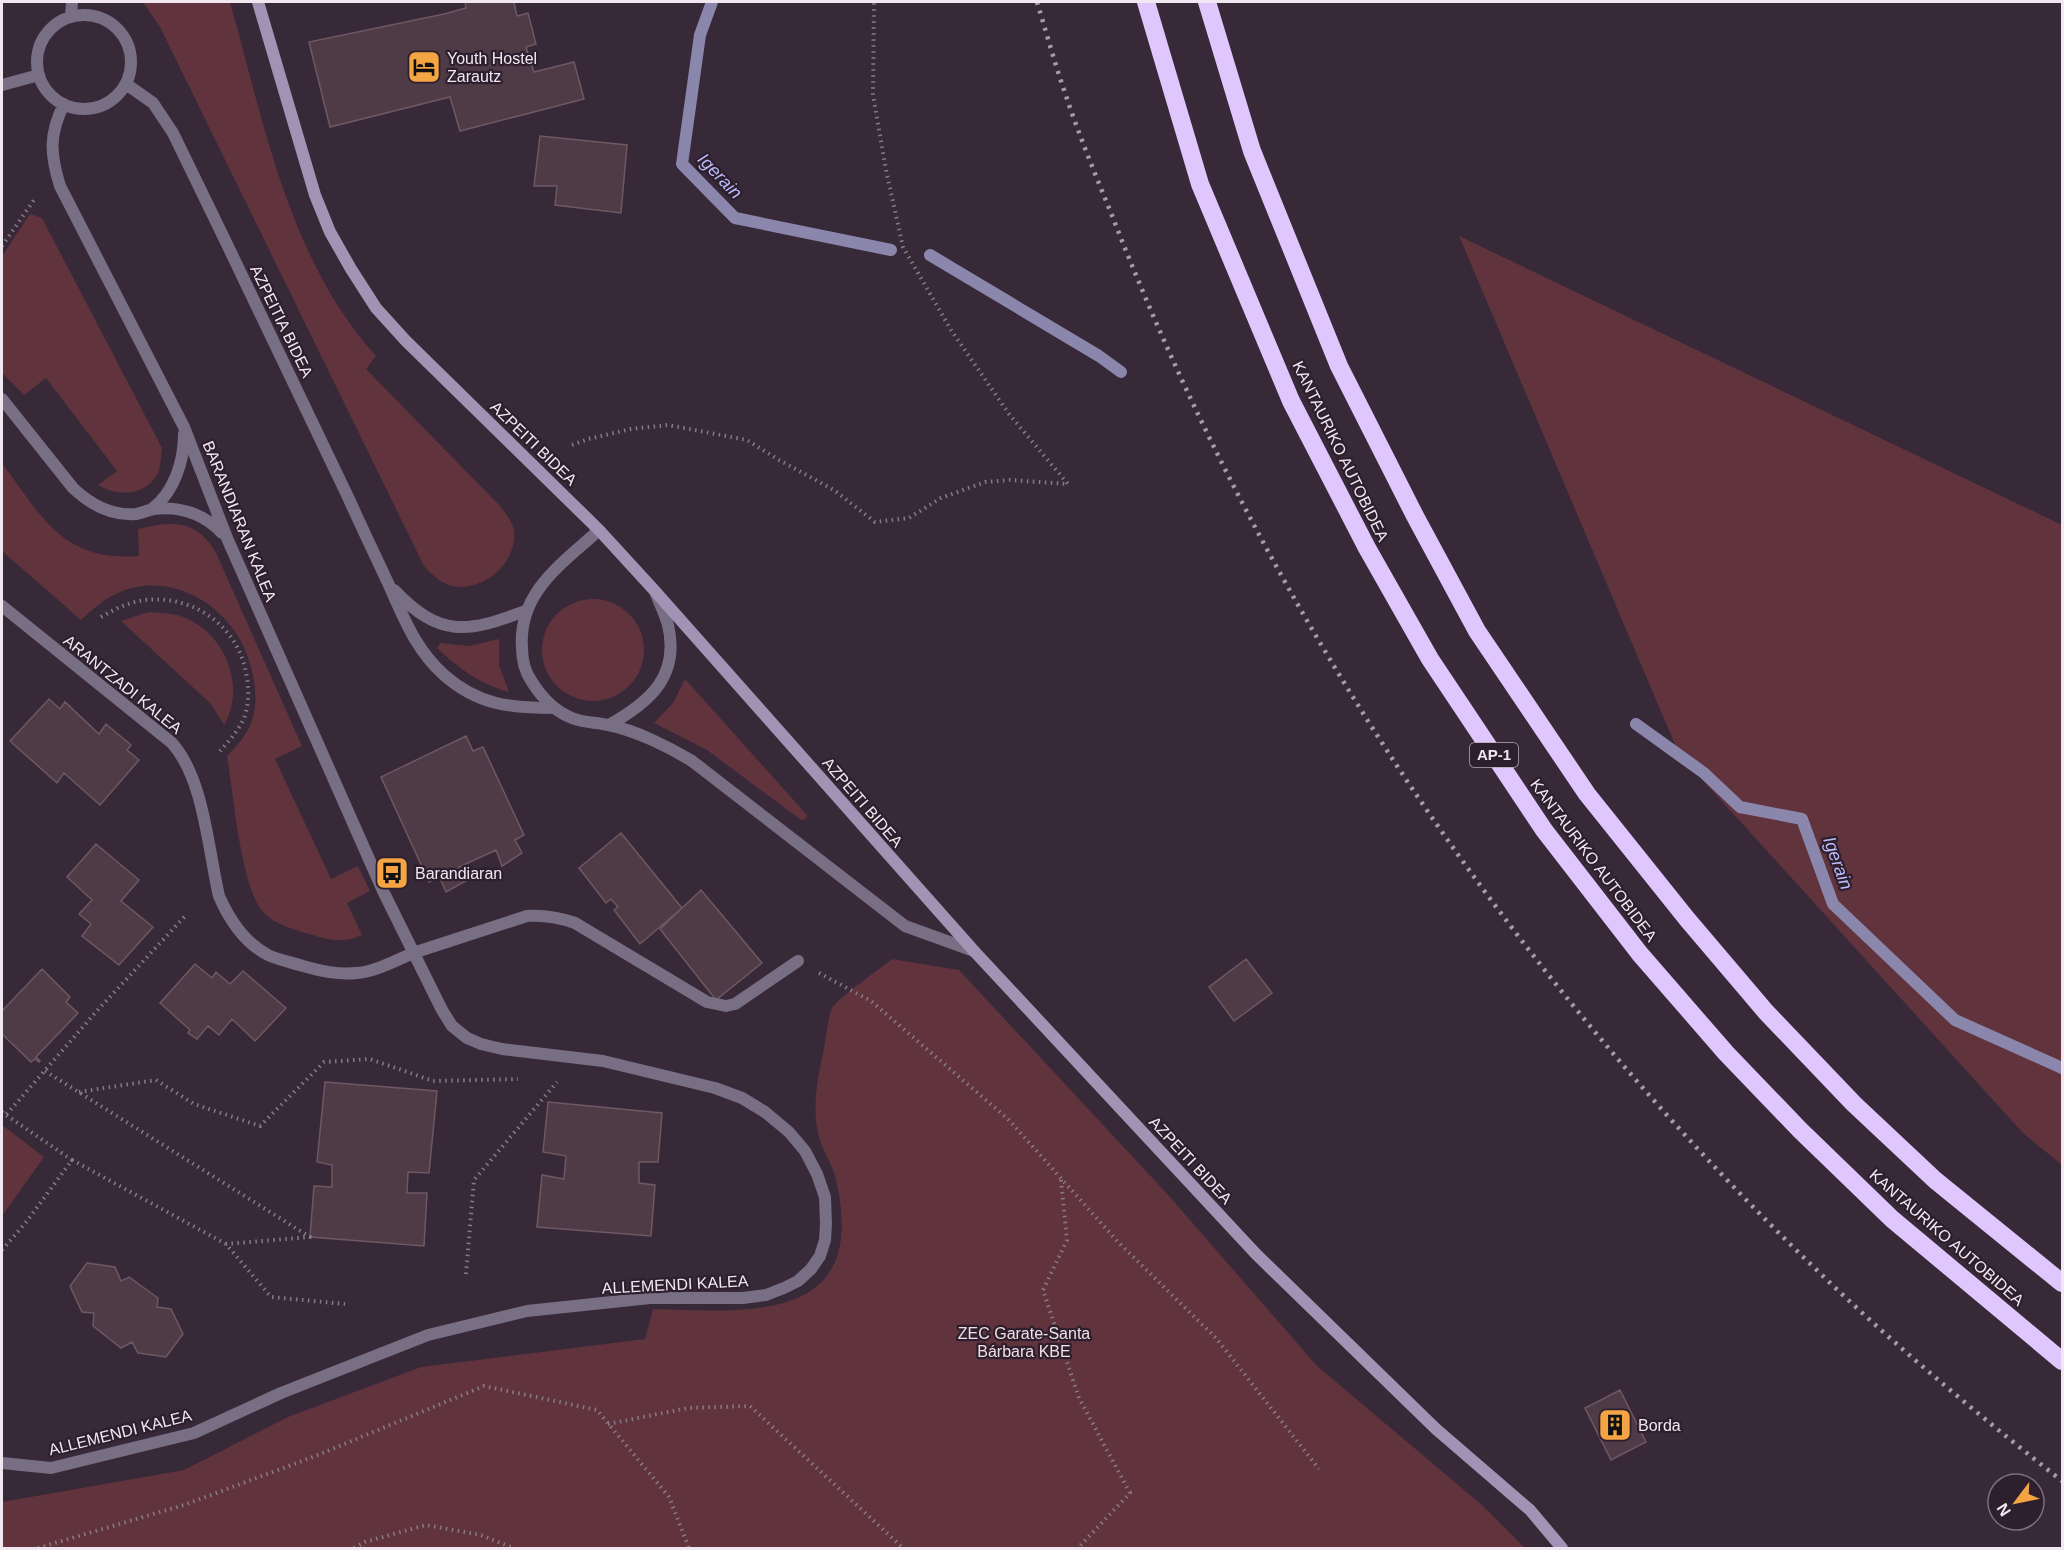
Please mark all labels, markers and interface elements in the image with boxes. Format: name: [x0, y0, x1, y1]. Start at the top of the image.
hotel icon: Youth Hostel Zarautz: [406, 49, 442, 85]
place label: Youth Hostel Zarautz: [447, 50, 537, 85]
water label: Igerain: [694, 149, 746, 203]
street label: AZPEITIA BIDEA: [247, 262, 316, 380]
street label: KANTAURIKO AUTOBIDEA: [1289, 358, 1392, 544]
street label: AZPEITI BIDEA: [487, 398, 580, 489]
street label: BARANDIARAN KALEA: [200, 438, 280, 604]
street label: ARANTZADI KALEA: [60, 632, 185, 737]
road number: AP-1: [1470, 743, 1518, 767]
street label: AZPEITI BIDEA: [819, 754, 906, 851]
street label: KANTAURIKO AUTOBIDEA: [1527, 776, 1660, 945]
water label: Igerain: [1819, 834, 1857, 892]
bus stop icon: Barandiaran: [374, 855, 410, 891]
place label: Barandiaran: [415, 865, 502, 882]
street label: AZPEITI BIDEA: [1146, 1113, 1236, 1208]
street label: KANTAURIKO AUTOBIDEA: [1866, 1166, 2027, 1309]
street label: ALLEMENDI KALEA: [601, 1272, 749, 1297]
park label: ZEC Garate-Santa Bárbara KBE: [958, 1325, 1090, 1360]
street label: ALLEMENDI KALEA: [47, 1406, 194, 1458]
building icon: Borda: [1597, 1407, 1633, 1443]
place label: Borda: [1638, 1417, 1681, 1434]
north arrow: [1986, 1472, 2046, 1532]
text: N: [1993, 1500, 2014, 1519]

